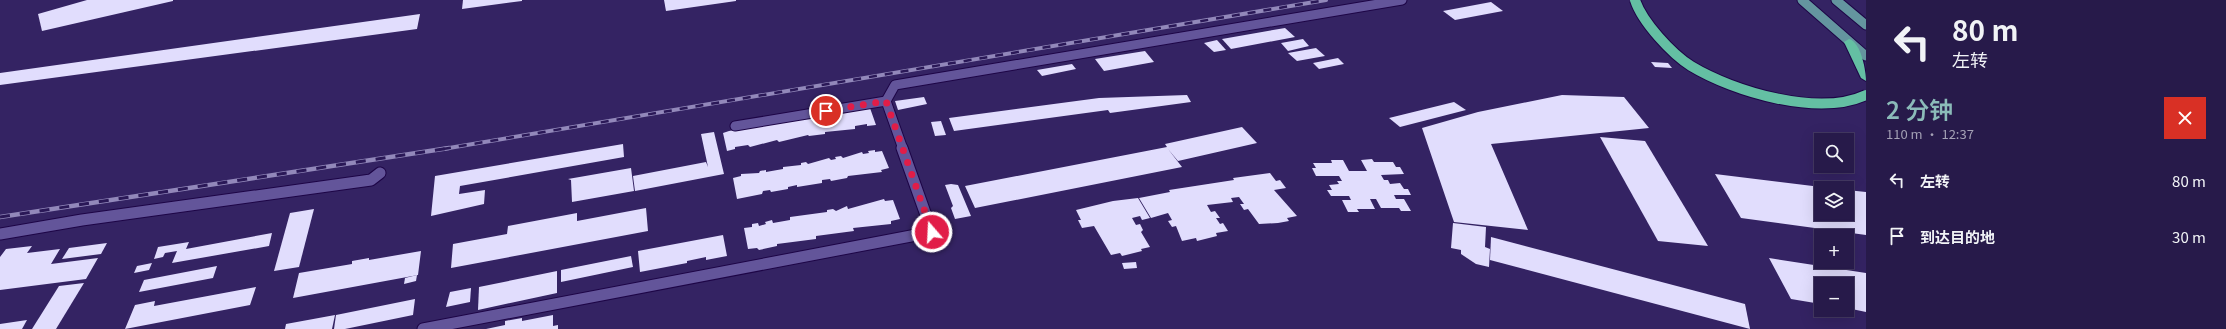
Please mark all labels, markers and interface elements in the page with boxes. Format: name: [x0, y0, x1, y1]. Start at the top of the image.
text: 80 m: [1952, 9, 2018, 49]
icon: left: [1886, 16, 1938, 68]
text: 左转: [1952, 46, 1988, 72]
text: 2 分钟: [1886, 91, 1953, 126]
pin: [809, 94, 843, 128]
button: close: [2164, 97, 2206, 139]
icon: arrive: [815, 100, 837, 122]
text: 110 m · 12:37: [1886, 124, 1974, 143]
map controls: [1814, 133, 1854, 317]
button: search: [1814, 133, 1854, 173]
icon: left: [1886, 169, 1908, 191]
text: 左转: [1920, 170, 1950, 191]
text: 80 m: [2172, 170, 2206, 191]
button: layers: [1814, 181, 1854, 221]
position arrow: [911, 211, 953, 253]
icon: arrive: [1886, 225, 1908, 247]
text: 到达目的地: [1920, 226, 1995, 247]
text: 30 m: [2172, 226, 2206, 247]
button: +: [1814, 229, 1854, 269]
button: −: [1814, 277, 1854, 317]

